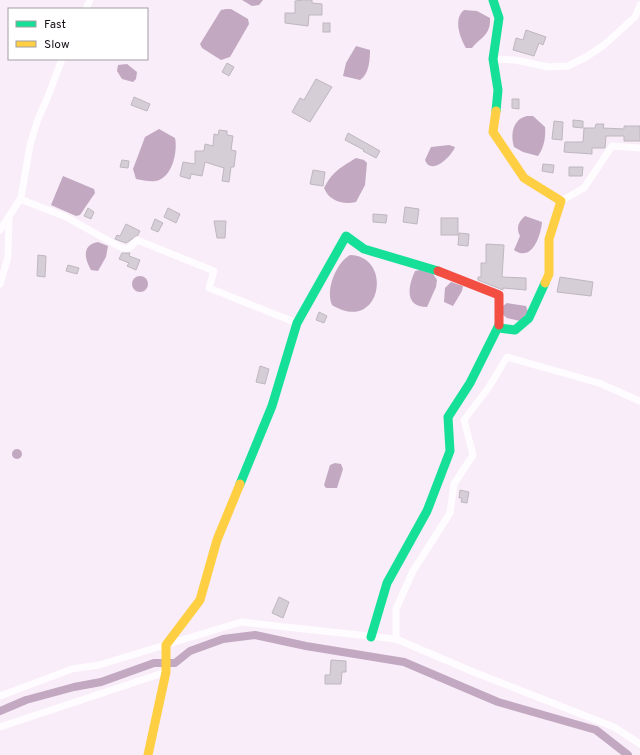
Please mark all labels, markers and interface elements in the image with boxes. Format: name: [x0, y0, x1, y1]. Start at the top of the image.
legend: [8, 8, 148, 60]
text: Fast: [44, 17, 66, 33]
text: Slow: [44, 37, 70, 53]

